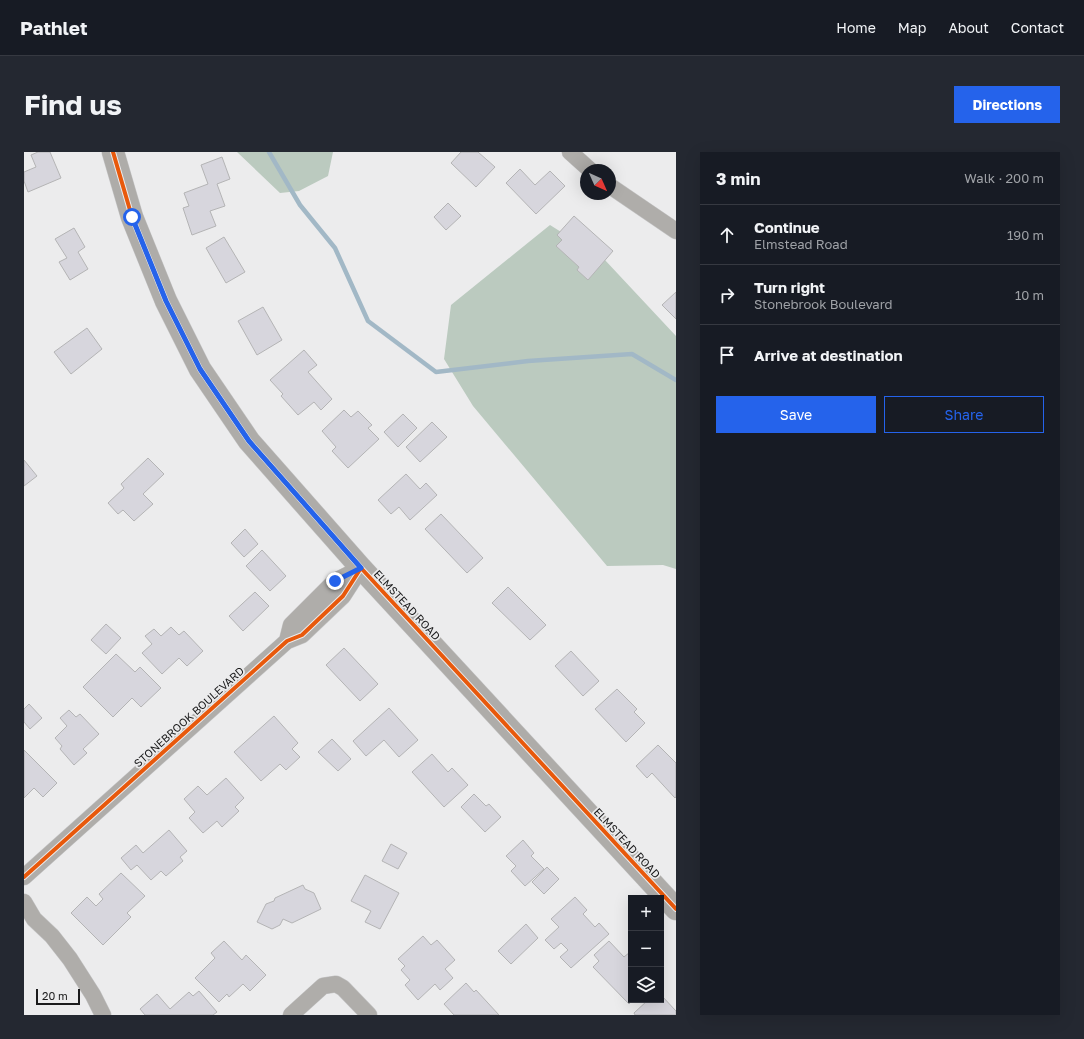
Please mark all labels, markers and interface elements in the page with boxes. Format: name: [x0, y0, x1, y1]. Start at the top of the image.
text: Pathlet: [20, 16, 88, 39]
text: Home: [836, 19, 876, 36]
text: Map: [898, 19, 926, 36]
text: About: [948, 19, 989, 36]
text: Contact: [1011, 19, 1064, 36]
button: Directions: [954, 86, 1060, 123]
text: Find us: [24, 88, 122, 121]
north arrow: [580, 164, 616, 200]
text: 3 min: [716, 168, 760, 189]
text: Walk · 200 m: [964, 170, 1044, 186]
route start: [123, 208, 141, 226]
text: Continue: [754, 218, 820, 236]
icon: ahead: [716, 224, 738, 246]
text: 190 m: [1007, 227, 1044, 243]
text: Elmstead Road: [754, 236, 848, 252]
text: Turn right: [754, 278, 825, 296]
icon: right: [716, 284, 738, 306]
text: 10 m: [1015, 287, 1044, 303]
text: Stonebrook Boulevard: [754, 296, 893, 312]
icon: arrive: [716, 344, 738, 366]
text: Arrive at destination: [754, 346, 903, 364]
button: Save: [716, 396, 876, 433]
button: Share: [884, 396, 1044, 433]
street label: ELMSTEAD ROAD: [372, 567, 443, 643]
route end: [326, 572, 344, 590]
street label: STONEBROOK BOULEVARD: [131, 664, 247, 770]
street label: ELMSTEAD ROAD: [592, 805, 663, 881]
map controls: [628, 895, 664, 1003]
button: +: [628, 895, 664, 931]
button: −: [628, 931, 664, 967]
button: layers: [628, 967, 664, 1003]
scale bar: [36, 987, 80, 1006]
text: 20 m: [42, 989, 68, 1002]

